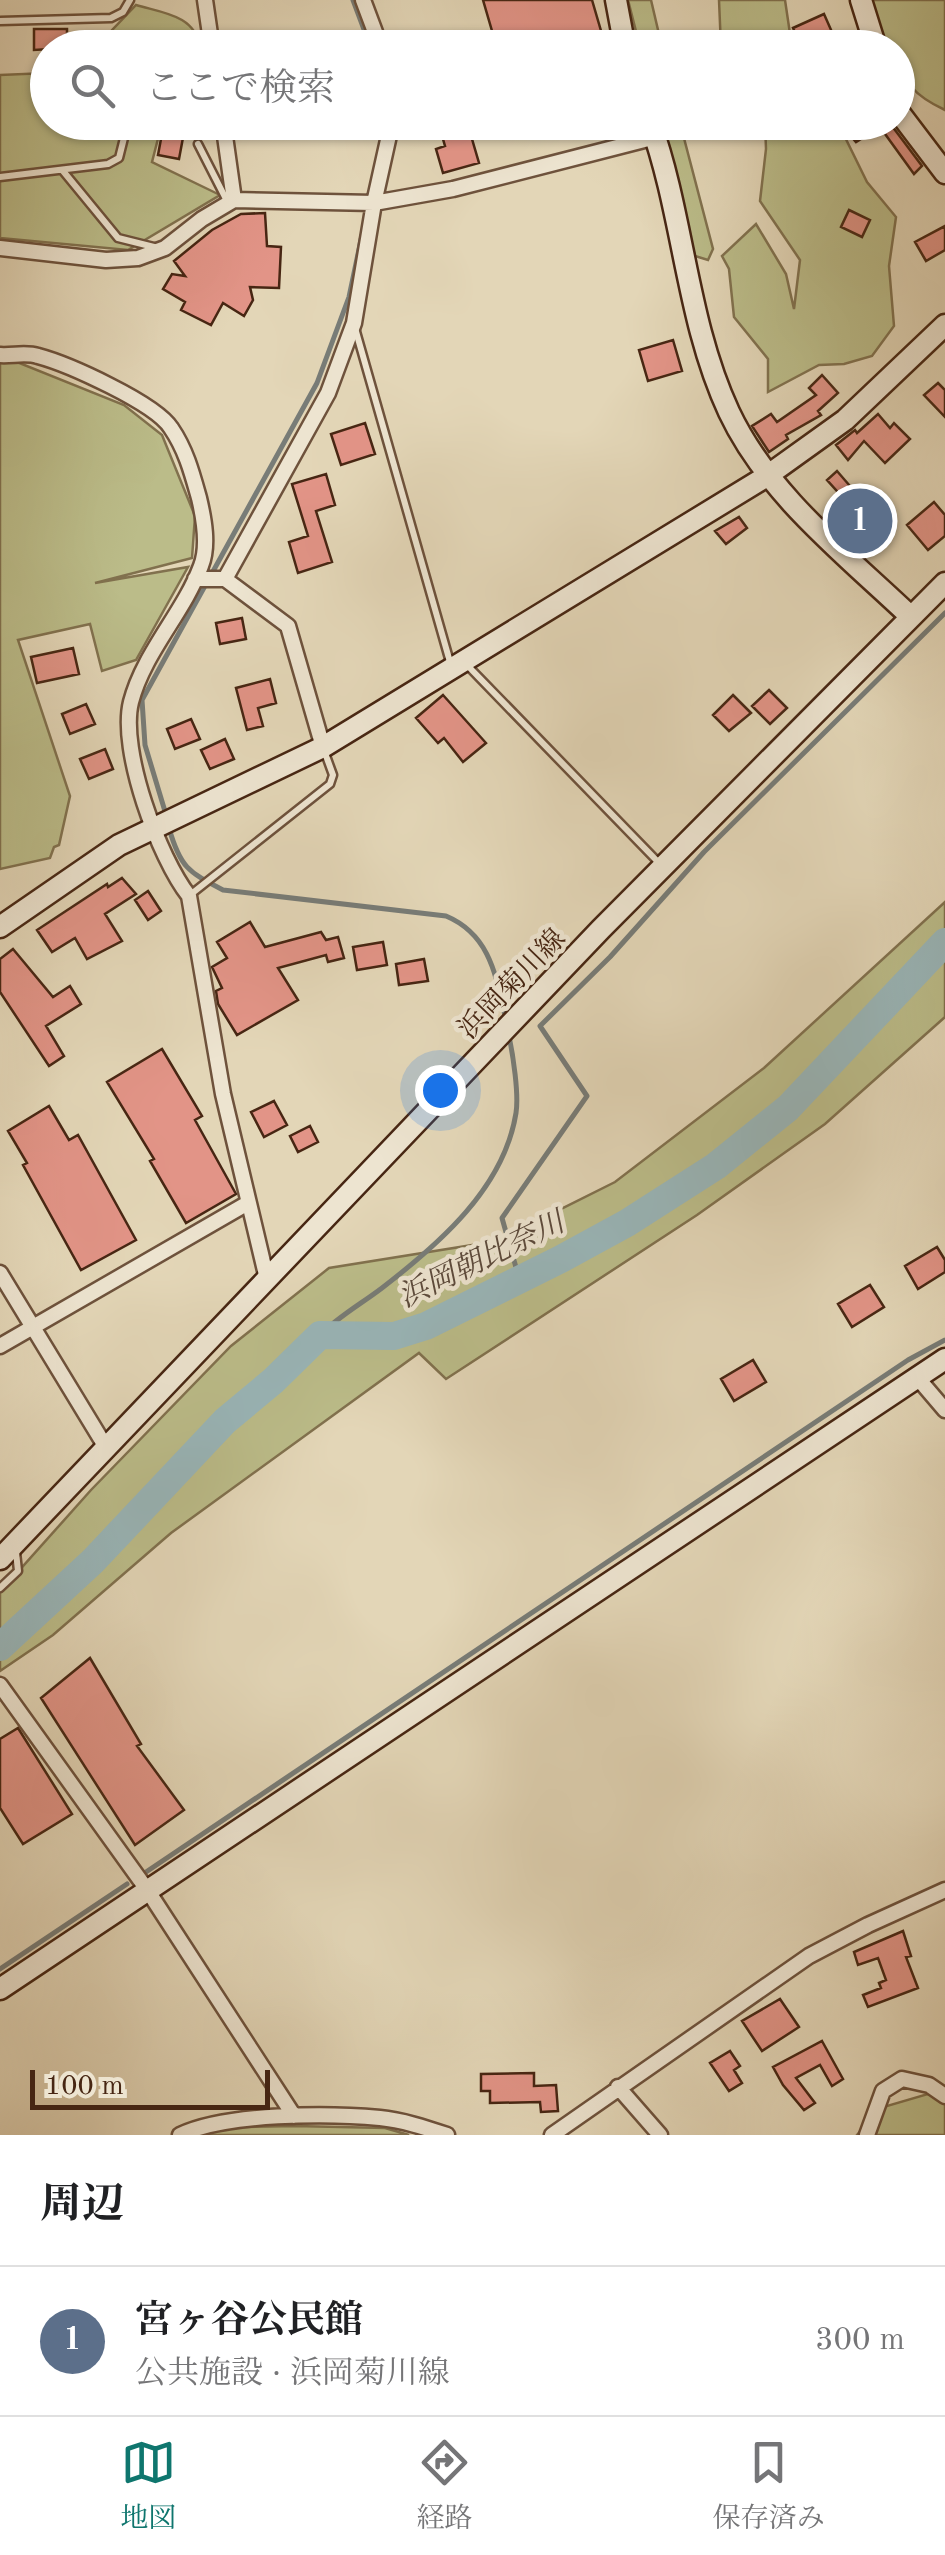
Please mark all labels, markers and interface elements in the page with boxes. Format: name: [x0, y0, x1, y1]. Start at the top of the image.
search box: [30, 30, 915, 140]
icon: search: [65, 58, 120, 113]
text: ここで検索: [145, 71, 335, 109]
pin: 1: [828, 484, 892, 558]
street label: 浜岡菊川線: [452, 923, 572, 1045]
your location: [415, 1065, 466, 1116]
water label: 浜岡朝比奈川: [393, 1204, 572, 1314]
scale bar: [30, 2065, 270, 2110]
text: 100 m: [45, 2073, 124, 2101]
text: 周辺: [40, 2185, 124, 2227]
text: 宮ヶ谷公民館: [135, 2303, 363, 2341]
text: 1: [63, 2325, 82, 2357]
text: 300 m: [815, 2325, 905, 2357]
text: 公共施設 · 浜岡菊川線: [135, 2359, 450, 2391]
tab: 地図: [120, 2435, 176, 2538]
tab: 経路: [416, 2435, 473, 2538]
tab: 保存済み: [713, 2435, 825, 2538]

